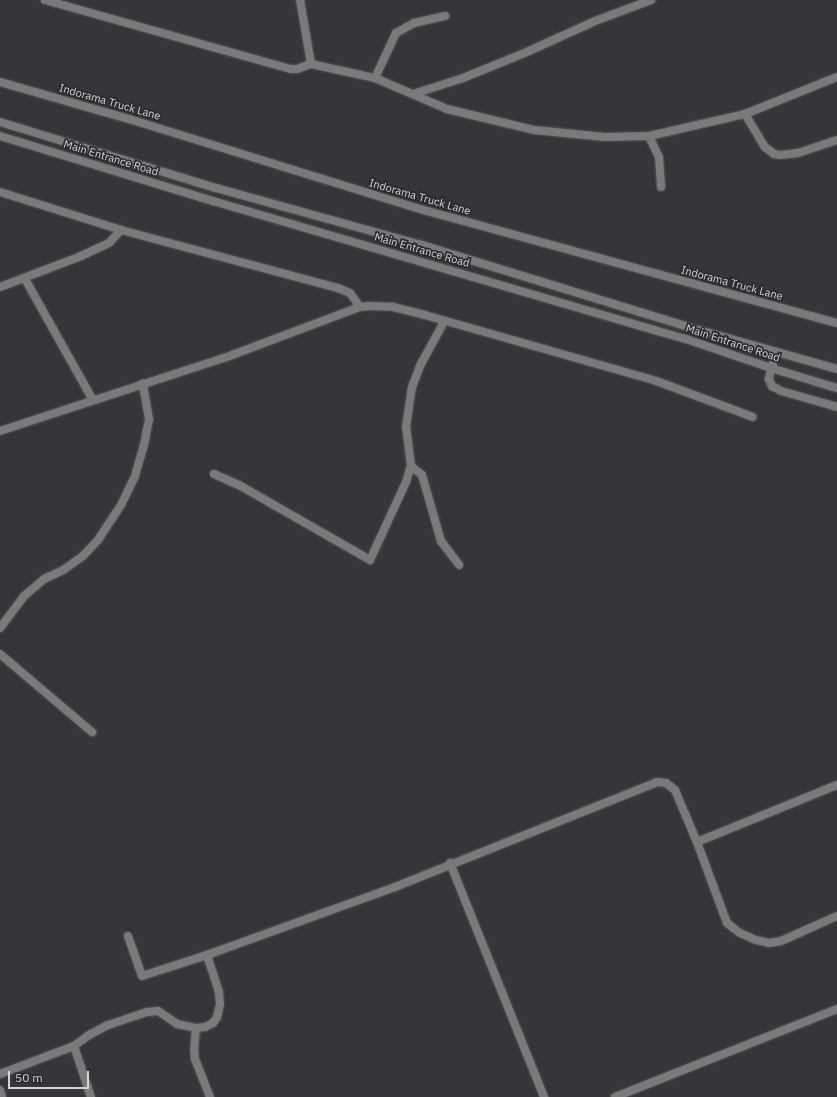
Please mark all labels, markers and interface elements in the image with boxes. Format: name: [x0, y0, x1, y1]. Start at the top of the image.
street label: Indorama Truck Lane: [58, 81, 162, 123]
street label: Main Entrance Road: [62, 137, 160, 179]
street label: Indorama Truck Lane: [368, 176, 472, 218]
street label: Main Entrance Road: [373, 230, 471, 270]
street label: Indorama Truck Lane: [680, 263, 784, 303]
street label: Main Entrance Road: [684, 322, 782, 364]
scale bar: [10, 1063, 91, 1089]
text: 50 m: [15, 1070, 43, 1085]

